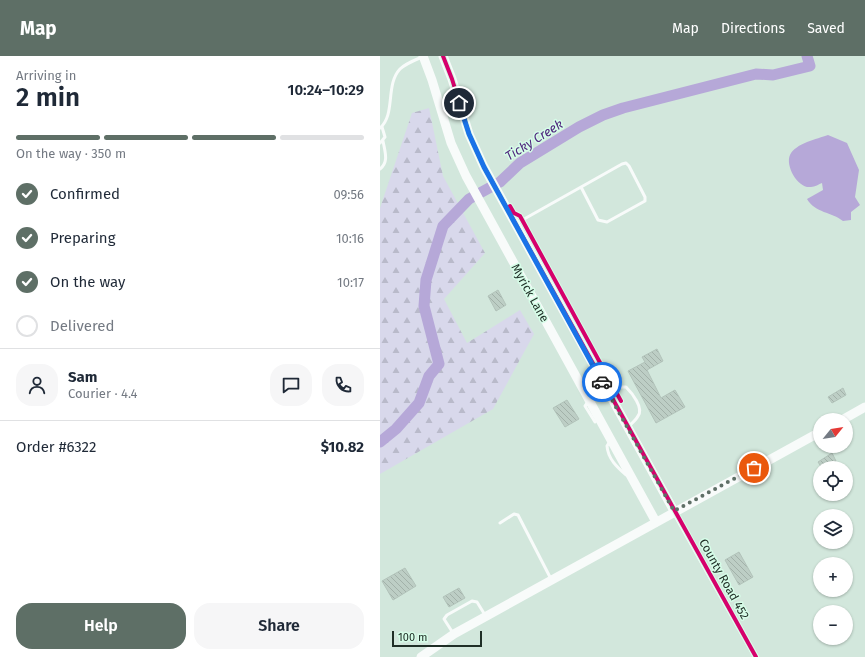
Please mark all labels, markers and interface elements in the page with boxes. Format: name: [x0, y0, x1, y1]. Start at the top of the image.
text: Map: [20, 17, 57, 40]
text: Map: [672, 20, 699, 37]
text: Directions: [721, 20, 785, 37]
text: Saved: [807, 20, 845, 37]
text: Arriving in: [16, 68, 76, 83]
text: 10:24–10:29: [288, 81, 364, 99]
text: 2 min: [16, 82, 80, 113]
pin: [442, 86, 476, 120]
icon: home: [448, 92, 470, 114]
water label: Ticky Creek: [502, 116, 566, 164]
text: On the way · 350 m: [16, 146, 126, 161]
icon: check: [16, 183, 38, 205]
text: Confirmed: [50, 185, 120, 203]
text: 09:56: [333, 187, 364, 202]
icon: check: [16, 227, 38, 249]
text: Preparing: [50, 229, 115, 247]
text: 10:16: [336, 231, 364, 246]
street label: Myrick Lane: [508, 261, 552, 325]
icon: check: [16, 271, 38, 293]
text: On the way: [50, 273, 125, 291]
text: 10:17: [337, 275, 364, 290]
text: Delivered: [50, 317, 114, 335]
courier: [582, 362, 622, 402]
button: person: [16, 364, 58, 406]
button: chat: [270, 364, 312, 406]
button: phone: [322, 364, 364, 406]
text: Sam: [68, 368, 97, 386]
icon: car: [591, 371, 613, 393]
text: Courier · 4.4: [68, 386, 138, 401]
north arrow: [813, 413, 853, 453]
map controls: [813, 413, 853, 645]
text: Order #6322: [16, 438, 96, 456]
text: $10.82: [321, 438, 364, 456]
pin: [737, 451, 771, 485]
icon: bag: [743, 457, 765, 479]
button: locate: [813, 461, 853, 501]
button: layers: [813, 509, 853, 549]
street label: County Road 452: [696, 536, 752, 622]
button: +: [813, 557, 853, 597]
button: Help: [16, 603, 186, 649]
button: Share: [194, 603, 364, 649]
button: −: [813, 605, 853, 645]
scale bar: [392, 629, 482, 648]
text: 100 m: [398, 631, 427, 644]

